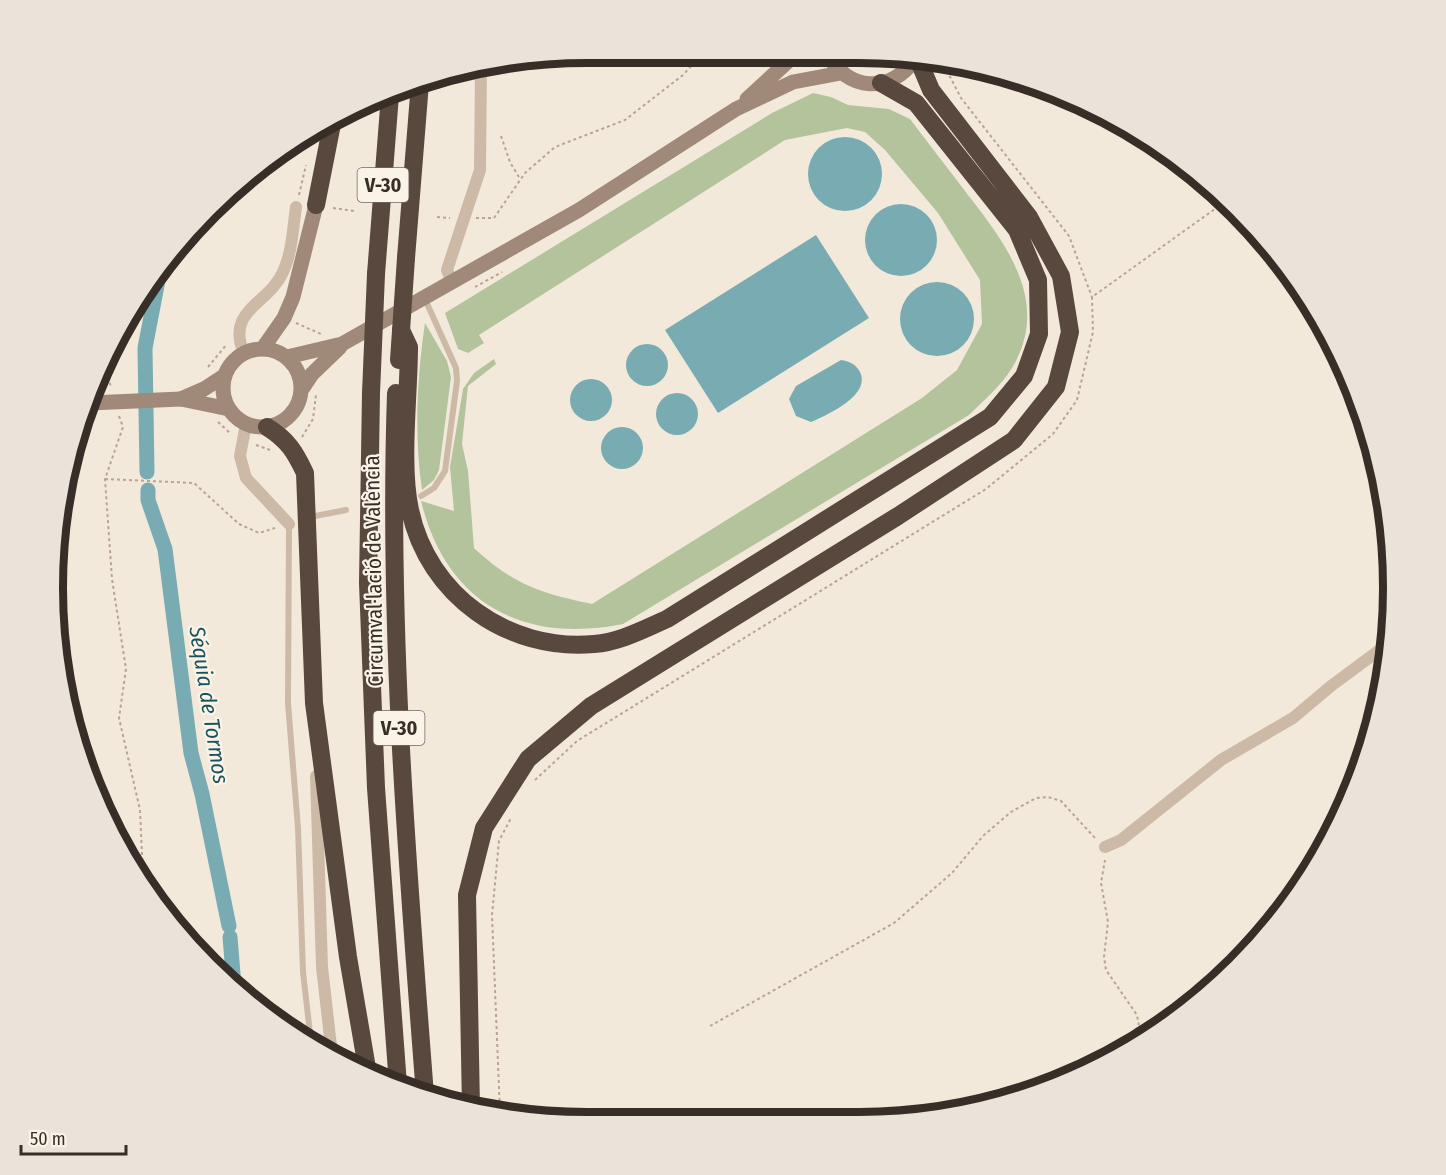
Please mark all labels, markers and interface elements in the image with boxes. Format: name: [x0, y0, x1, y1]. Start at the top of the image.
road number: V-30: [358, 168, 409, 202]
street label: Circumval·lació de València: [359, 455, 389, 687]
water label: Séquia de Tormos: [183, 623, 235, 786]
road number: V-30: [374, 711, 424, 745]
scale bar: [21, 1118, 126, 1156]
text: 50 m: [30, 1128, 66, 1150]

